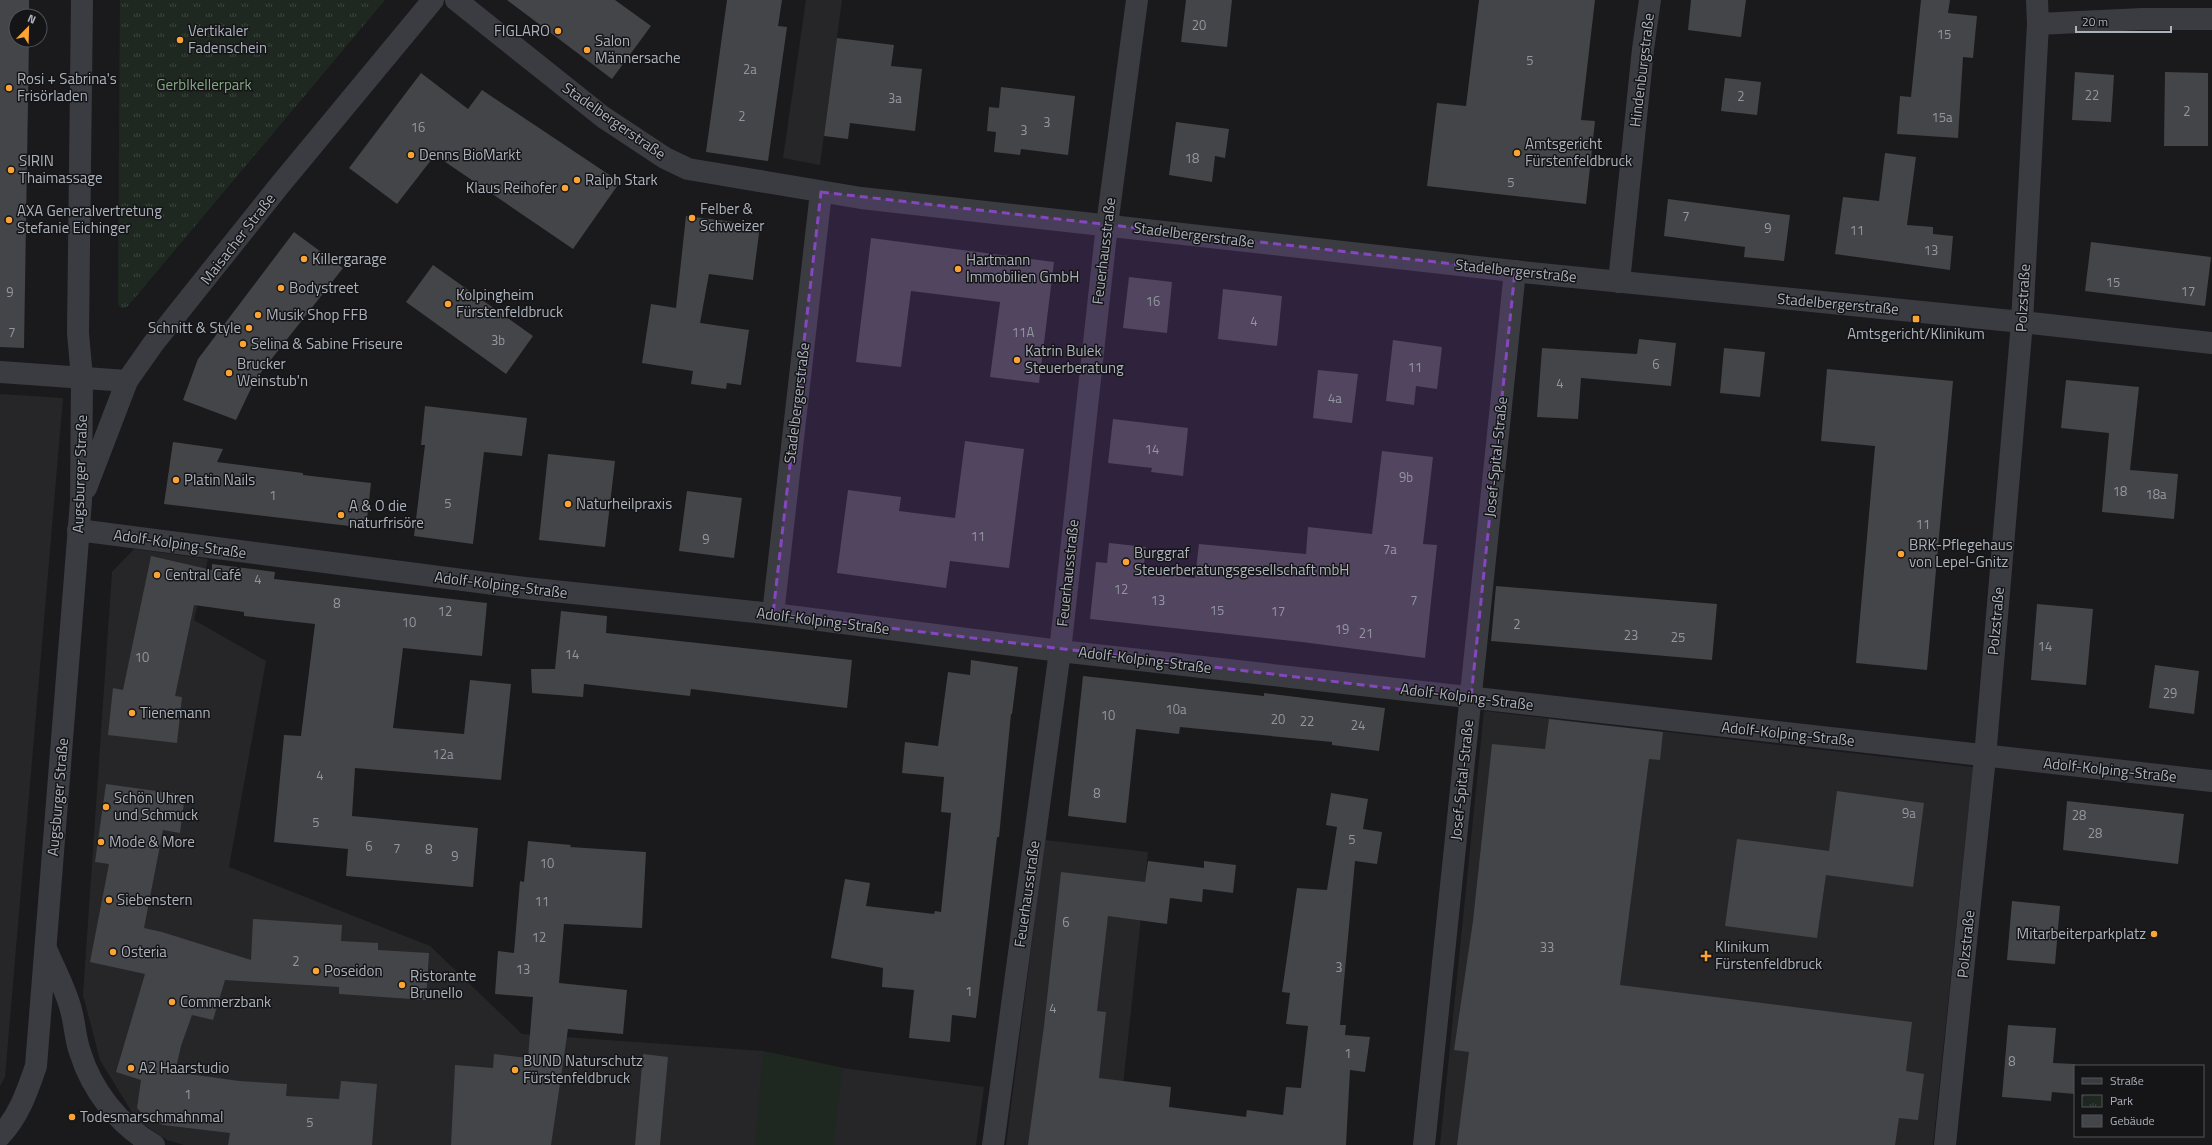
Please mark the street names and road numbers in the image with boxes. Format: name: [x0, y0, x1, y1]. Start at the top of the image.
street label: Hindenburgstraße: [1623, 12, 1660, 128]
street label: Stadelbergerstraße: [558, 76, 671, 165]
street label: Maisacher Straße: [194, 188, 281, 289]
street label: Feuerhausstraße: [1086, 196, 1121, 306]
street label: Stadelbergerstraße: [1132, 216, 1256, 253]
street label: Stadelbergerstraße: [1454, 253, 1578, 288]
street label: Polzstraße: [2009, 263, 2036, 333]
street label: Stadelbergerstraße: [1776, 287, 1900, 320]
street label: Stadelbergerstraße: [778, 341, 815, 465]
street label: Josef-Spital-Straße: [1478, 396, 1513, 518]
street label: Augsburger Straße: [66, 414, 93, 534]
street label: Feuerhausstraße: [1050, 518, 1085, 628]
street label: Adolf-Kolping-Straße: [112, 523, 248, 564]
street label: Adolf-Kolping-Straße: [433, 565, 569, 604]
street label: Polzstraße: [1981, 586, 2010, 656]
street label: Adolf-Kolping-Straße: [755, 601, 891, 640]
street label: Adolf-Kolping-Straße: [1077, 640, 1213, 679]
street label: Adolf-Kolping-Straße: [1399, 677, 1535, 716]
street label: Adolf-Kolping-Straße: [1720, 715, 1856, 752]
street label: Josef-Spital-Straße: [1444, 719, 1479, 841]
street label: Augsburger Straße: [41, 737, 74, 857]
street label: Adolf-Kolping-Straße: [2042, 751, 2178, 788]
street label: Feuerhausstraße: [1008, 839, 1045, 949]
street label: Polzstraße: [1951, 909, 1981, 979]

